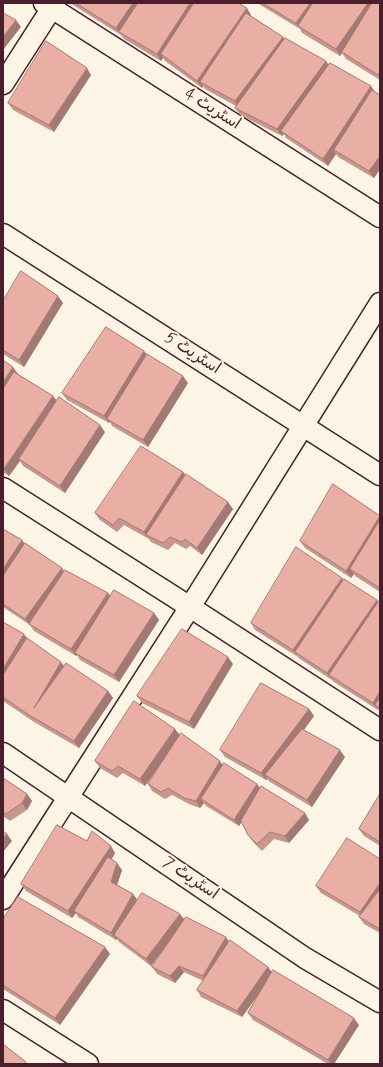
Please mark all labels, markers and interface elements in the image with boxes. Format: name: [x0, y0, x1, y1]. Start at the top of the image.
street label: اسٹریٹ 4: [180, 85, 244, 135]
street label: اسٹریٹ 5: [160, 329, 224, 379]
street label: اسٹریٹ 7: [159, 853, 221, 905]

